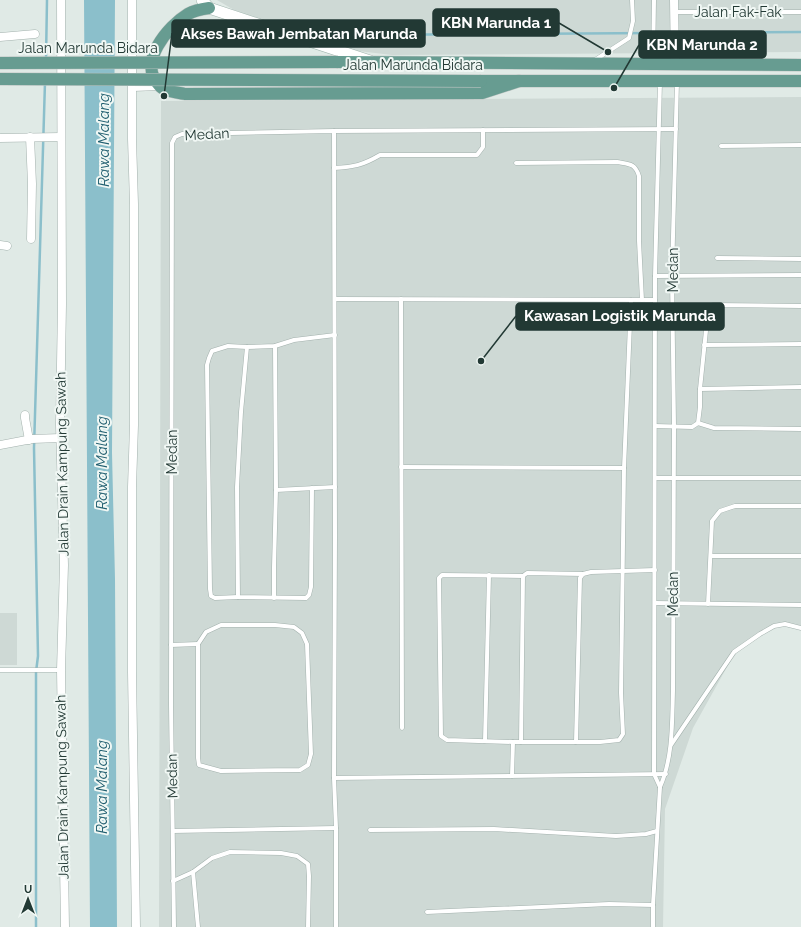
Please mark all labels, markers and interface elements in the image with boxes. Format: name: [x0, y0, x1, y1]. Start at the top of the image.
street label: Jalan Fak-Fak: [694, 4, 782, 20]
callout: KBN Marunda 1: [433, 9, 559, 36]
text: KBN Marunda 1: [441, 14, 552, 32]
callout: Akses Bawah Jembatan Marunda: [172, 20, 425, 47]
text: Akses Bawah Jembatan Marunda: [181, 25, 418, 43]
callout: KBN Marunda 2: [639, 31, 766, 58]
text: KBN Marunda 2: [646, 36, 758, 54]
street label: Jalan Marunda Bidara: [18, 40, 158, 56]
street label: Jalan Marunda Bidara: [343, 57, 483, 73]
water label: Rawa Malang: [95, 93, 113, 187]
street label: Medan: [184, 125, 230, 143]
street label: Medan: [665, 248, 681, 292]
callout: Kawasan Logistik Marunda: [516, 303, 724, 330]
text: Kawasan Logistik Marunda: [524, 307, 716, 325]
street label: Jalan Drain Kampung Sawah: [52, 372, 72, 556]
water label: Rawa Malang: [93, 416, 111, 510]
street label: Medan: [164, 430, 180, 474]
street label: Medan: [665, 572, 681, 616]
street label: Jalan Drain Kampung Sawah: [52, 695, 72, 879]
water label: Rawa Malang: [93, 740, 111, 834]
street label: Medan: [164, 753, 180, 799]
north arrow: [8, 879, 48, 919]
text: U: [24, 883, 32, 896]

